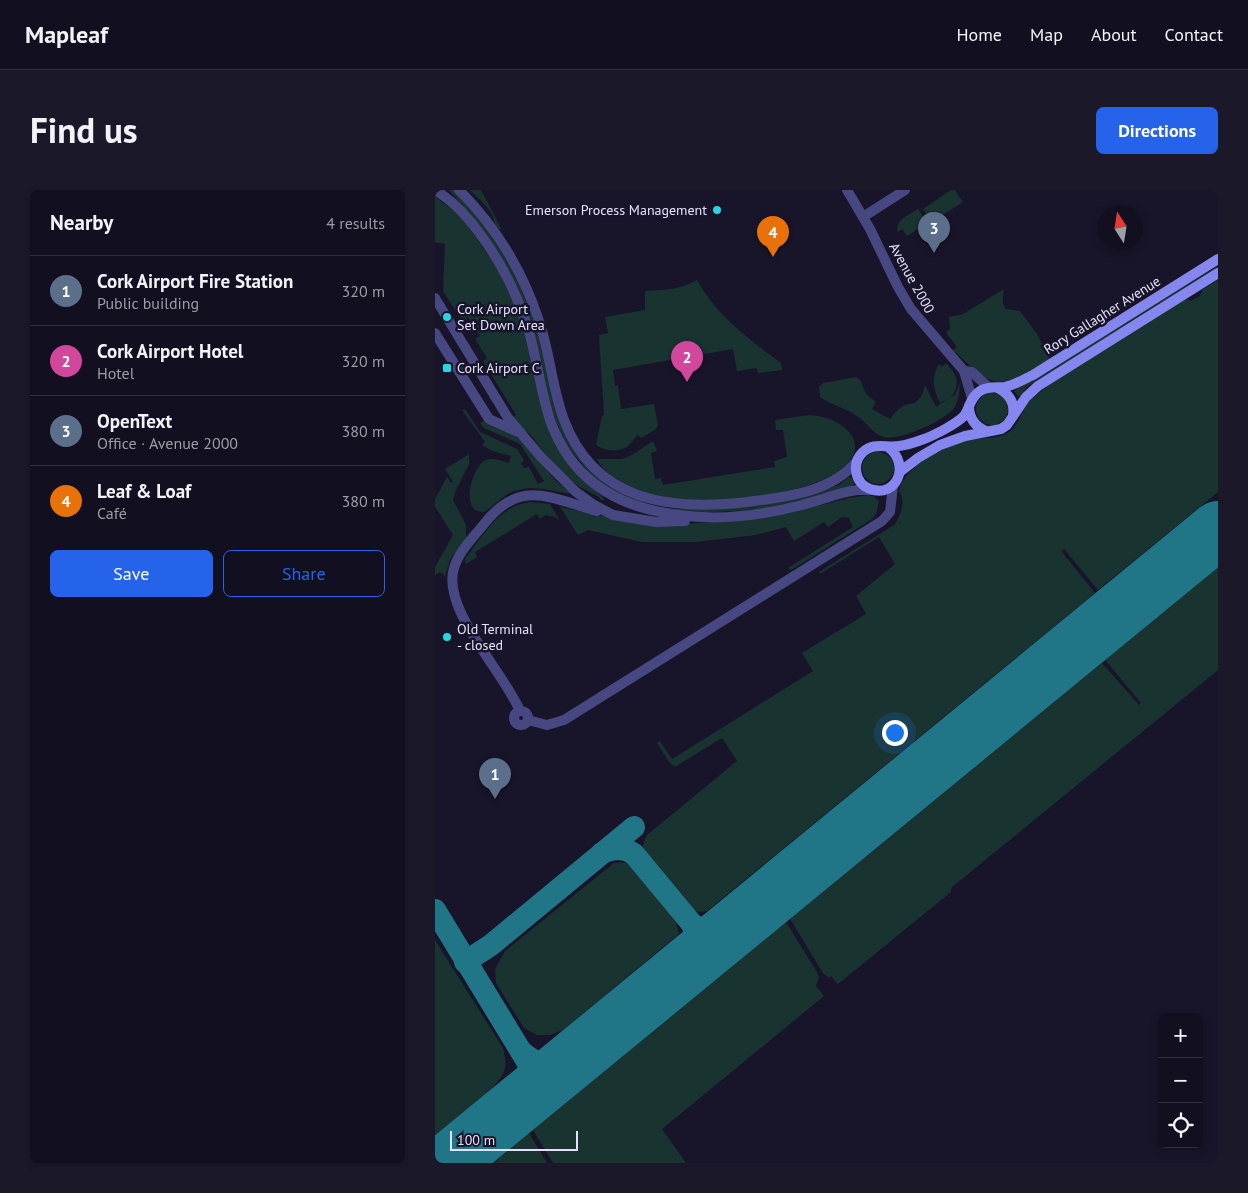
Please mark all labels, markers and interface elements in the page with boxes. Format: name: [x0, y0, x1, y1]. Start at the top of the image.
text: Mapleaf: [25, 19, 108, 50]
text: Home: [956, 23, 1002, 46]
text: Map: [1030, 23, 1063, 46]
text: About: [1091, 23, 1137, 46]
text: Contact: [1165, 23, 1223, 46]
text: Find us: [30, 107, 138, 153]
button: Directions: [1096, 107, 1218, 154]
place label: Emerson Process Management: [525, 201, 707, 219]
marker: Emerson Process Management: [711, 204, 723, 216]
north arrow: [1098, 205, 1143, 250]
text: Nearby: [50, 209, 113, 236]
pin: 3: [918, 212, 950, 253]
text: 4 results: [326, 213, 385, 233]
pin: 4: [757, 216, 789, 257]
street label: Avenue 2000: [885, 240, 939, 317]
text: Cork Airport Fire Station: [97, 269, 293, 293]
street label: Rory Gallagher Avenue: [1040, 272, 1164, 358]
text: 1: [61, 281, 71, 301]
text: 320 m: [342, 281, 385, 301]
text: Public building: [97, 293, 199, 313]
place label: Cork Airport Set Down Area: [457, 300, 545, 334]
marker: Cork Airport Set Down Area: [441, 311, 453, 323]
text: Cork Airport Hotel: [97, 339, 243, 363]
pin: 2: [671, 341, 703, 382]
text: 2: [61, 351, 71, 371]
text: 320 m: [342, 351, 385, 371]
place label: Cork Airport C: [457, 359, 540, 377]
marker: Cork Airport C: [441, 362, 453, 374]
text: Hotel: [97, 363, 134, 383]
text: OpenText: [97, 409, 172, 433]
text: 3: [61, 421, 71, 441]
text: 380 m: [342, 421, 385, 441]
text: Office · Avenue 2000: [97, 433, 238, 453]
text: Leaf & Loaf: [97, 479, 191, 503]
text: 4: [61, 491, 71, 511]
text: 380 m: [342, 491, 385, 511]
text: Café: [97, 503, 127, 523]
button: Save: [50, 550, 213, 597]
button: Share: [223, 550, 385, 597]
place label: Old Terminal - closed: [457, 620, 533, 654]
marker: Old Terminal - closed: [441, 631, 453, 643]
your location: [882, 720, 908, 746]
pin: 1: [479, 758, 511, 799]
map controls: [1158, 1013, 1203, 1148]
button: +: [1158, 1013, 1203, 1058]
button: −: [1158, 1058, 1203, 1103]
button: locate: [1158, 1103, 1203, 1148]
scale bar: [450, 1128, 577, 1151]
text: 100 m: [457, 1131, 495, 1149]

